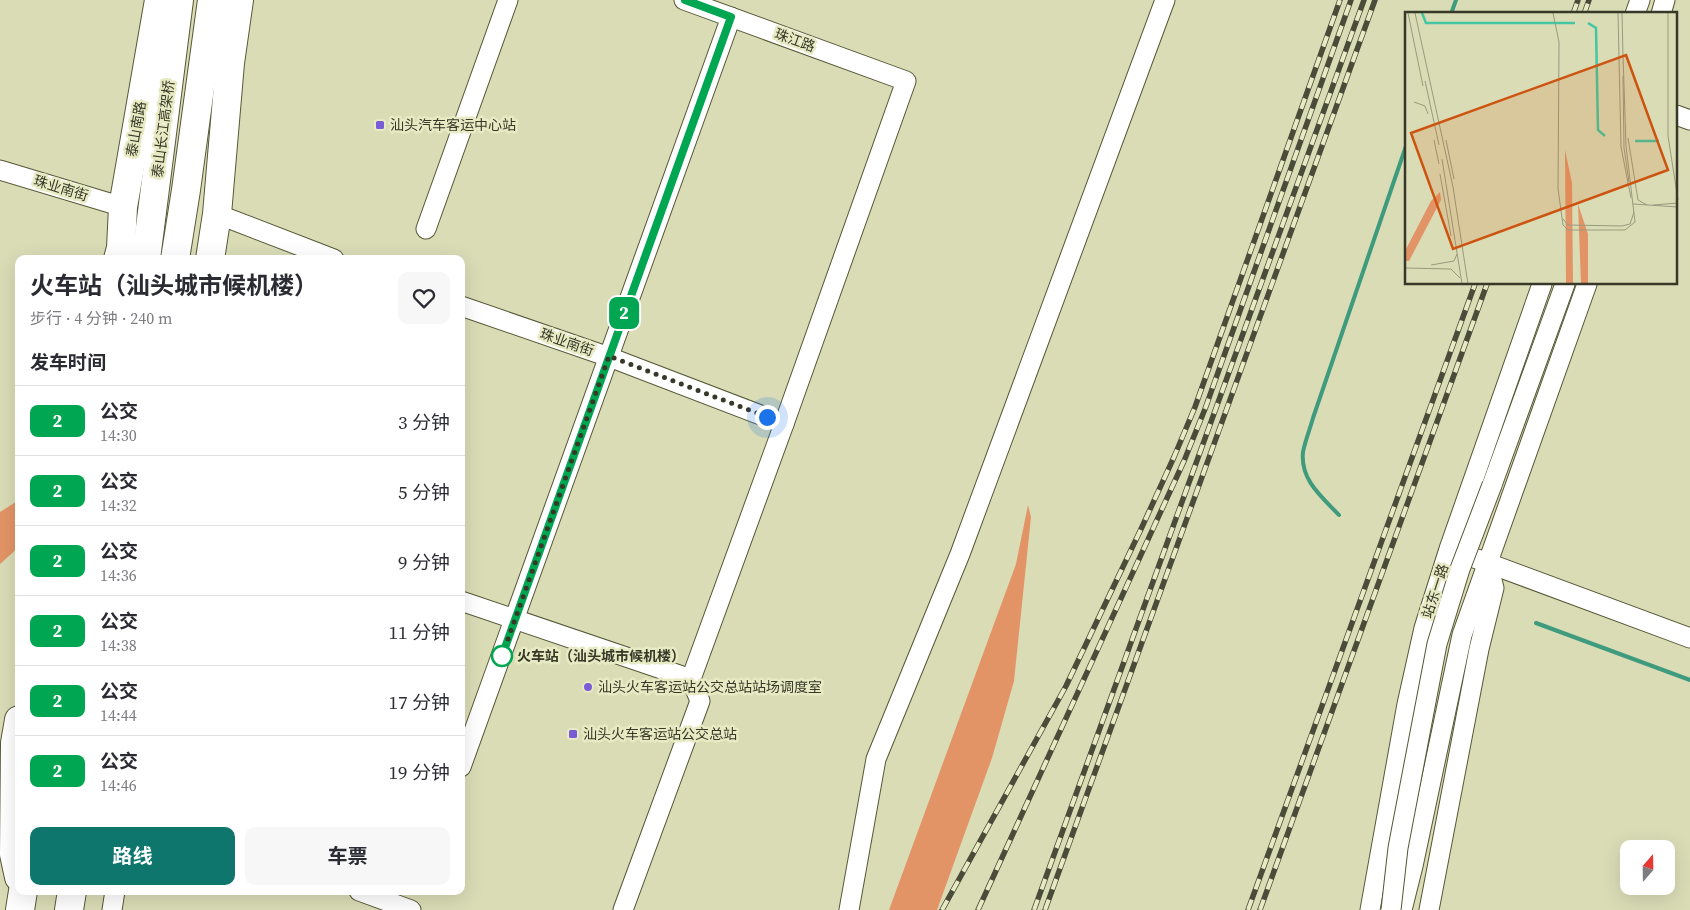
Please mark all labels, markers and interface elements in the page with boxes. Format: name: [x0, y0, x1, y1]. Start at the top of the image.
inset map: [1405, 12, 1678, 285]
street label: 珠江路: [772, 23, 818, 57]
street label: 泰山长江高架桥: [147, 79, 179, 179]
street label: 泰山南路: [121, 100, 151, 158]
place label: 汕头汽车客运中心站: [390, 115, 516, 135]
marker: 汕头汽车客运中心站: [374, 119, 386, 131]
street label: 珠业南街: [31, 170, 91, 206]
text: 火车站（汕头城市候机楼）: [30, 269, 318, 302]
button: heart: [398, 272, 450, 324]
line badge: 2: [608, 297, 640, 329]
text: 2: [619, 300, 629, 325]
text: 步行 · 4 分钟 · 240 m: [30, 307, 172, 329]
street label: 珠业南街: [537, 323, 597, 361]
text: 发车时间: [30, 349, 106, 375]
text: 公交: [100, 398, 138, 424]
your location: [755, 405, 780, 430]
text: 2: [53, 408, 62, 433]
text: 3 分钟: [398, 409, 450, 435]
text: 14:30: [100, 424, 137, 446]
text: 公交: [100, 468, 138, 494]
text: 2: [53, 478, 62, 503]
text: 5 分钟: [398, 479, 450, 505]
text: 14:32: [100, 494, 137, 516]
text: 公交: [100, 538, 138, 564]
text: 2: [53, 548, 62, 573]
text: 9 分钟: [398, 549, 450, 575]
street label: 站东一路: [1417, 561, 1453, 621]
text: 14:36: [100, 564, 137, 586]
text: 公交: [100, 608, 138, 634]
text: 2: [53, 618, 62, 643]
text: 11 分钟: [389, 619, 450, 645]
text: 14:38: [100, 634, 137, 656]
marker: 火车站（汕头城市候机楼）: [491, 645, 513, 667]
place label: 火车站（汕头城市候机楼）: [517, 646, 685, 666]
place label: 汕头火车客运站公交总站站场调度室: [598, 677, 822, 697]
text: 公交: [100, 678, 138, 704]
marker: 汕头火车客运站公交总站站场调度室: [582, 681, 594, 693]
text: 2: [53, 688, 62, 713]
text: 17 分钟: [389, 689, 450, 715]
text: 14:44: [100, 704, 137, 726]
place label: 汕头火车客运站公交总站: [583, 724, 737, 744]
marker: 汕头火车客运站公交总站: [567, 728, 579, 740]
text: 公交: [100, 748, 138, 774]
text: 2: [53, 758, 62, 783]
text: 19 分钟: [389, 759, 450, 785]
text: 14:46: [100, 774, 137, 796]
button: 路线: [30, 827, 235, 885]
button: 车票: [245, 827, 450, 885]
north arrow: [1620, 840, 1675, 895]
map controls: [1620, 840, 1675, 895]

